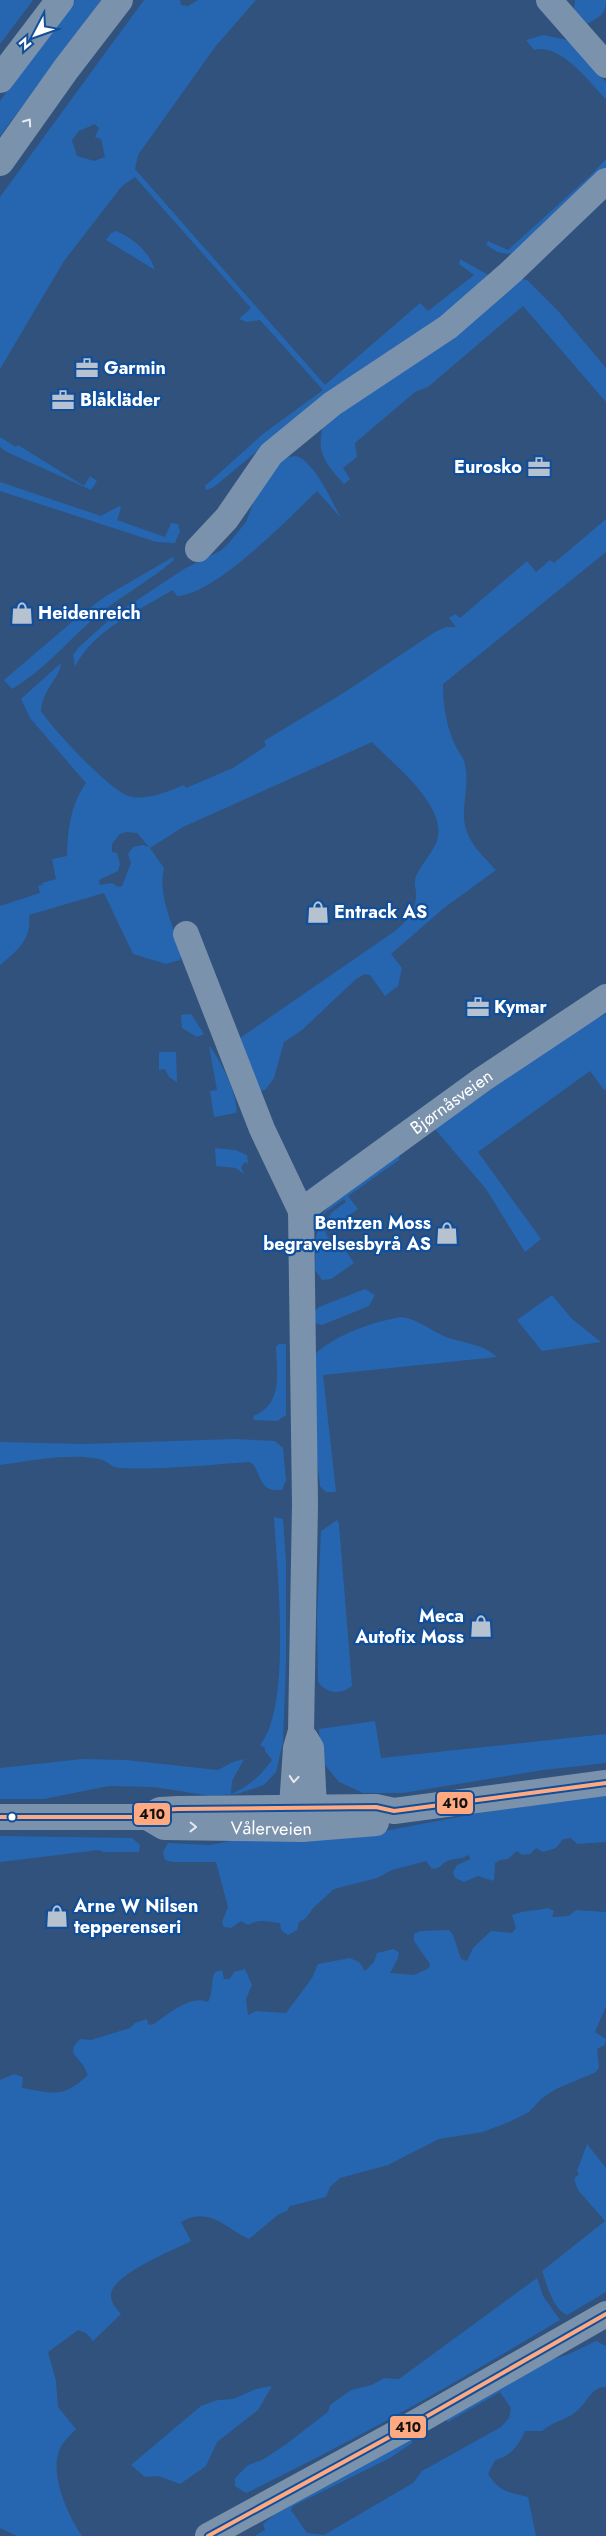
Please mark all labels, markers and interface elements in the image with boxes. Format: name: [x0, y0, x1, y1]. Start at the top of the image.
north arrow: [10, 10, 60, 60]
text: N: [14, 33, 36, 54]
one-way arrow: [22, 118, 31, 128]
office icon: Garmin: [74, 355, 100, 381]
place label: Garmin: [104, 355, 166, 381]
office icon: Blåkläder: [50, 387, 76, 413]
place label: Blåkläder: [80, 387, 161, 413]
place label: Eurosko: [454, 454, 522, 480]
office icon: Eurosko: [526, 454, 552, 480]
shop icon: Heidenreich: [9, 600, 35, 626]
place label: Heidenreich: [38, 600, 141, 626]
shop icon: Entrack AS: [305, 899, 331, 925]
place label: Entrack AS: [334, 899, 427, 925]
office icon: Kymar: [465, 994, 491, 1020]
place label: Kymar: [494, 994, 548, 1020]
street label: Bjørnåsveien: [405, 1063, 498, 1141]
place label: Bentzen Moss begravelsesbyrå AS: [263, 1210, 431, 1257]
shop icon: Bentzen Moss begravelsesbyrå AS: [434, 1220, 460, 1246]
place label: Meca Autofix Moss: [354, 1603, 464, 1650]
shop icon: Meca Autofix Moss: [468, 1613, 494, 1639]
one-way arrow: [289, 1775, 300, 1783]
line badge: 410: [436, 1791, 474, 1815]
text: 410: [442, 1793, 468, 1813]
line badge: 410: [133, 1802, 171, 1826]
text: 410: [139, 1804, 165, 1824]
unlabelled marker: [7, 1812, 17, 1822]
street label: Vålerveien: [231, 1815, 313, 1842]
one-way arrow: [189, 1822, 197, 1833]
place label: Arne W Nilsen tepperenseri: [73, 1893, 198, 1940]
shop icon: Arne W Nilsen tepperenseri: [44, 1903, 70, 1929]
line badge: 410: [389, 2415, 427, 2439]
text: 410: [395, 2417, 421, 2437]

